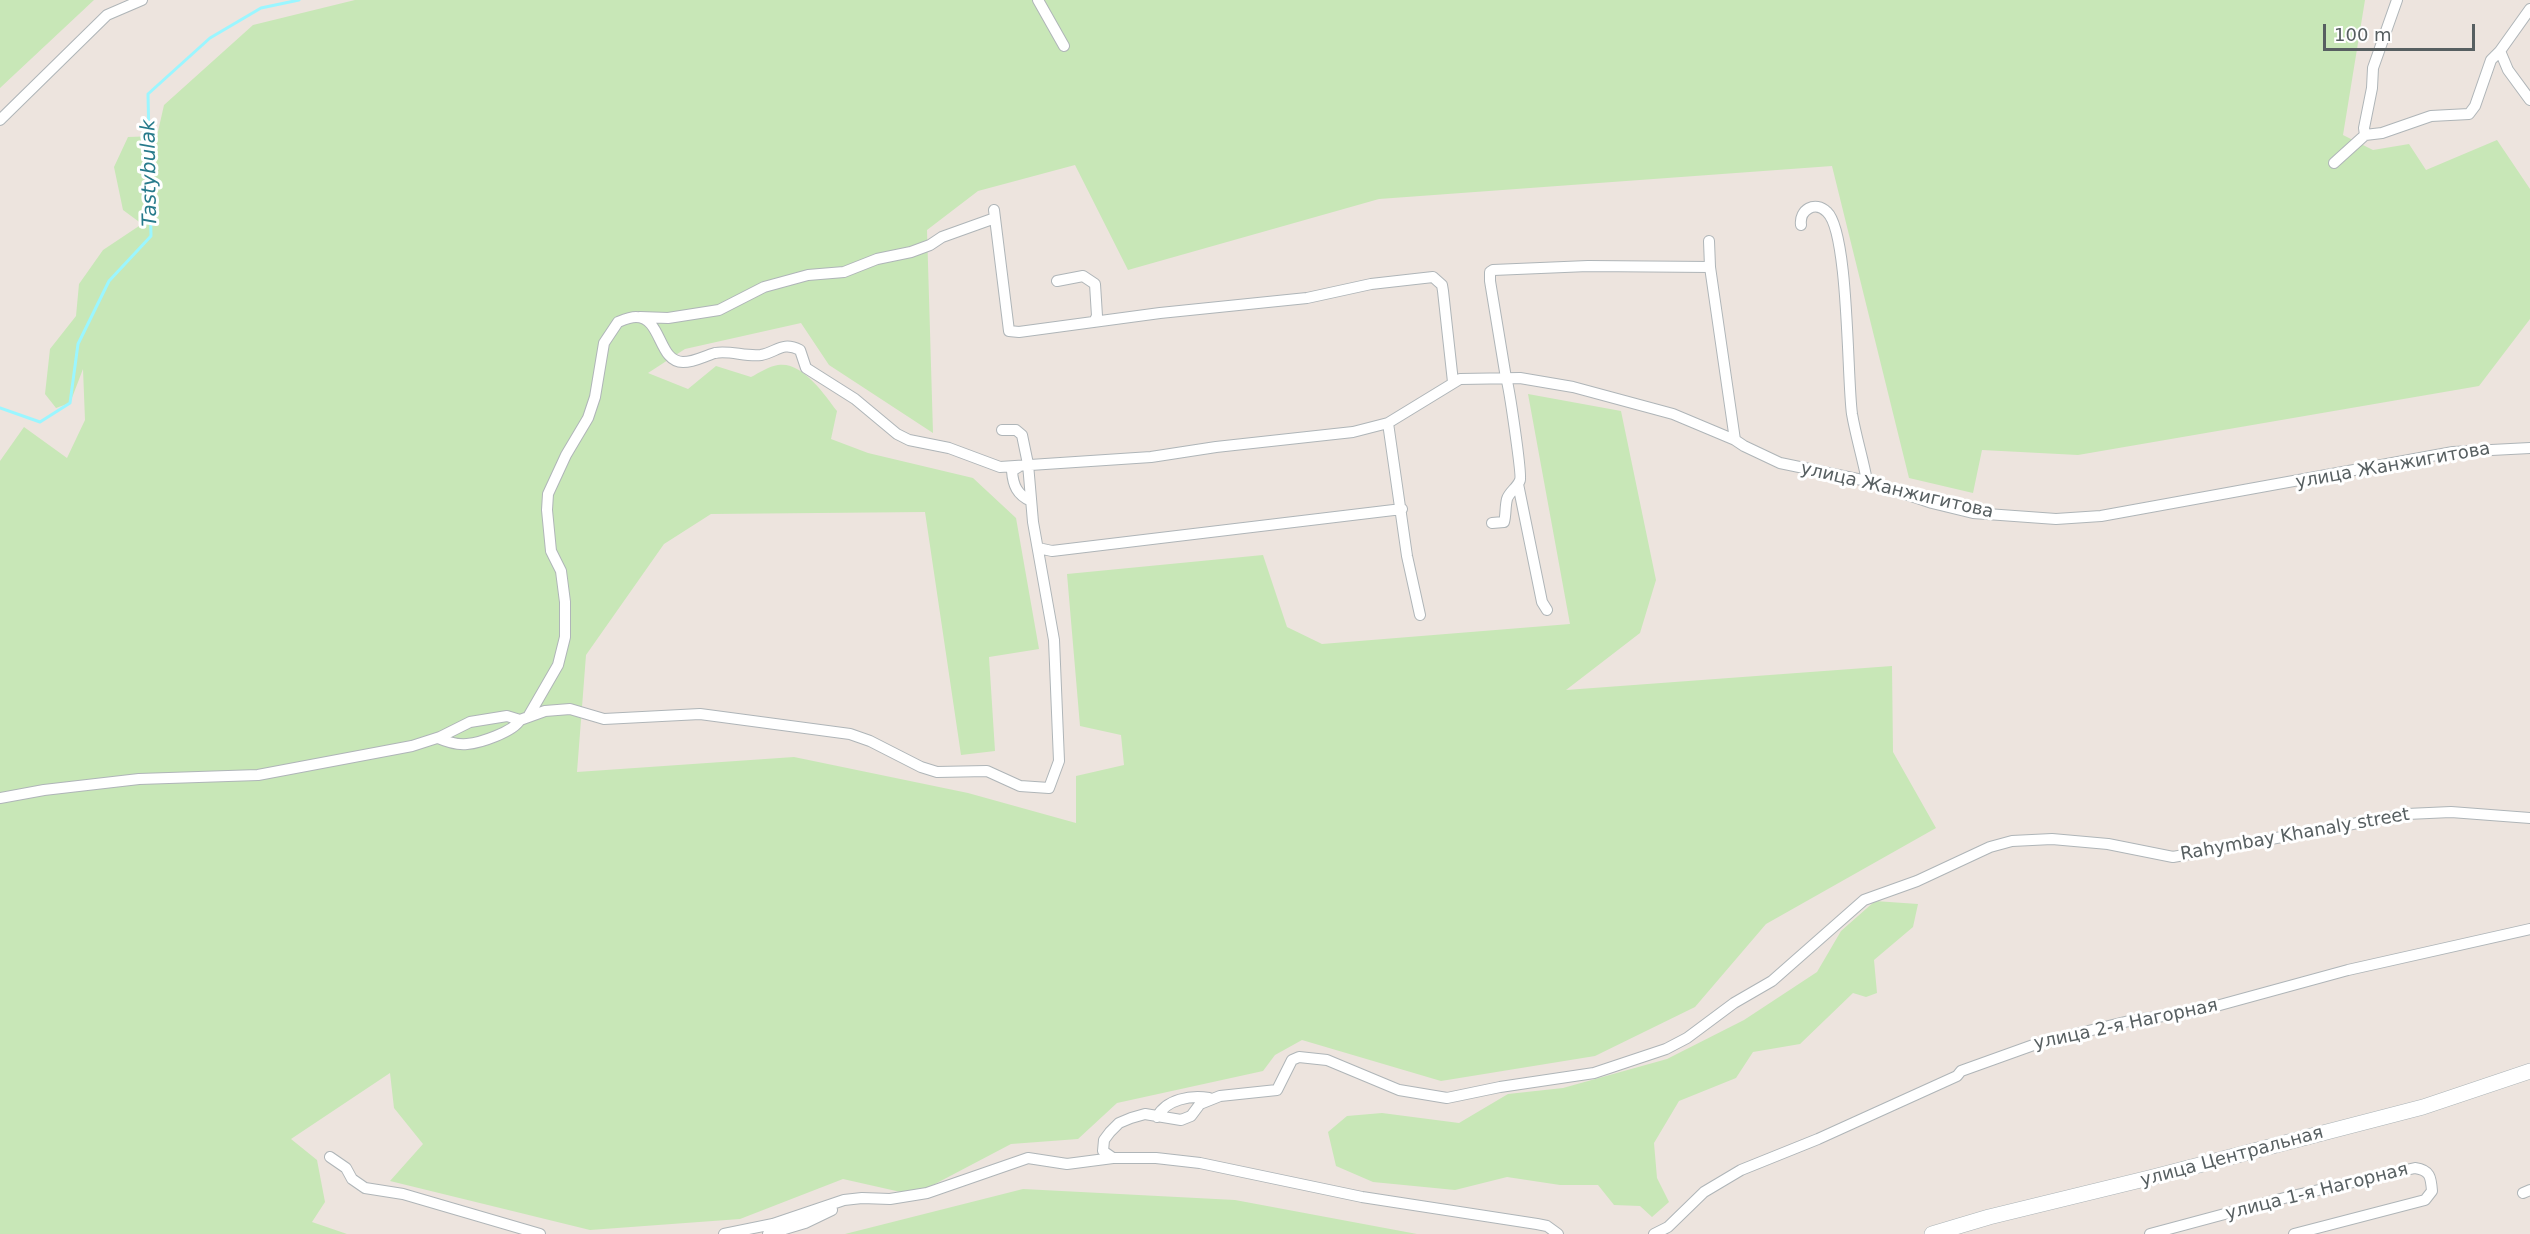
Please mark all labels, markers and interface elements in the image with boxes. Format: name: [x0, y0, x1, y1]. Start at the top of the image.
scale bar: [2326, 12, 2478, 50]
text: 100 m: [2334, 24, 2392, 45]
water label: Tastybulak: [137, 119, 163, 227]
street label: улица Жанжигитова: [2294, 438, 2492, 494]
street label: улица Жанжигитова: [1798, 458, 1996, 524]
street label: Rahymbay Khanaly street: [2179, 804, 2411, 866]
street label: улица 2-я Нагорная: [2032, 995, 2220, 1055]
street label: улица Центральная: [2138, 1122, 2326, 1192]
street label: улица 1-я Нагорная: [2223, 1159, 2411, 1225]

